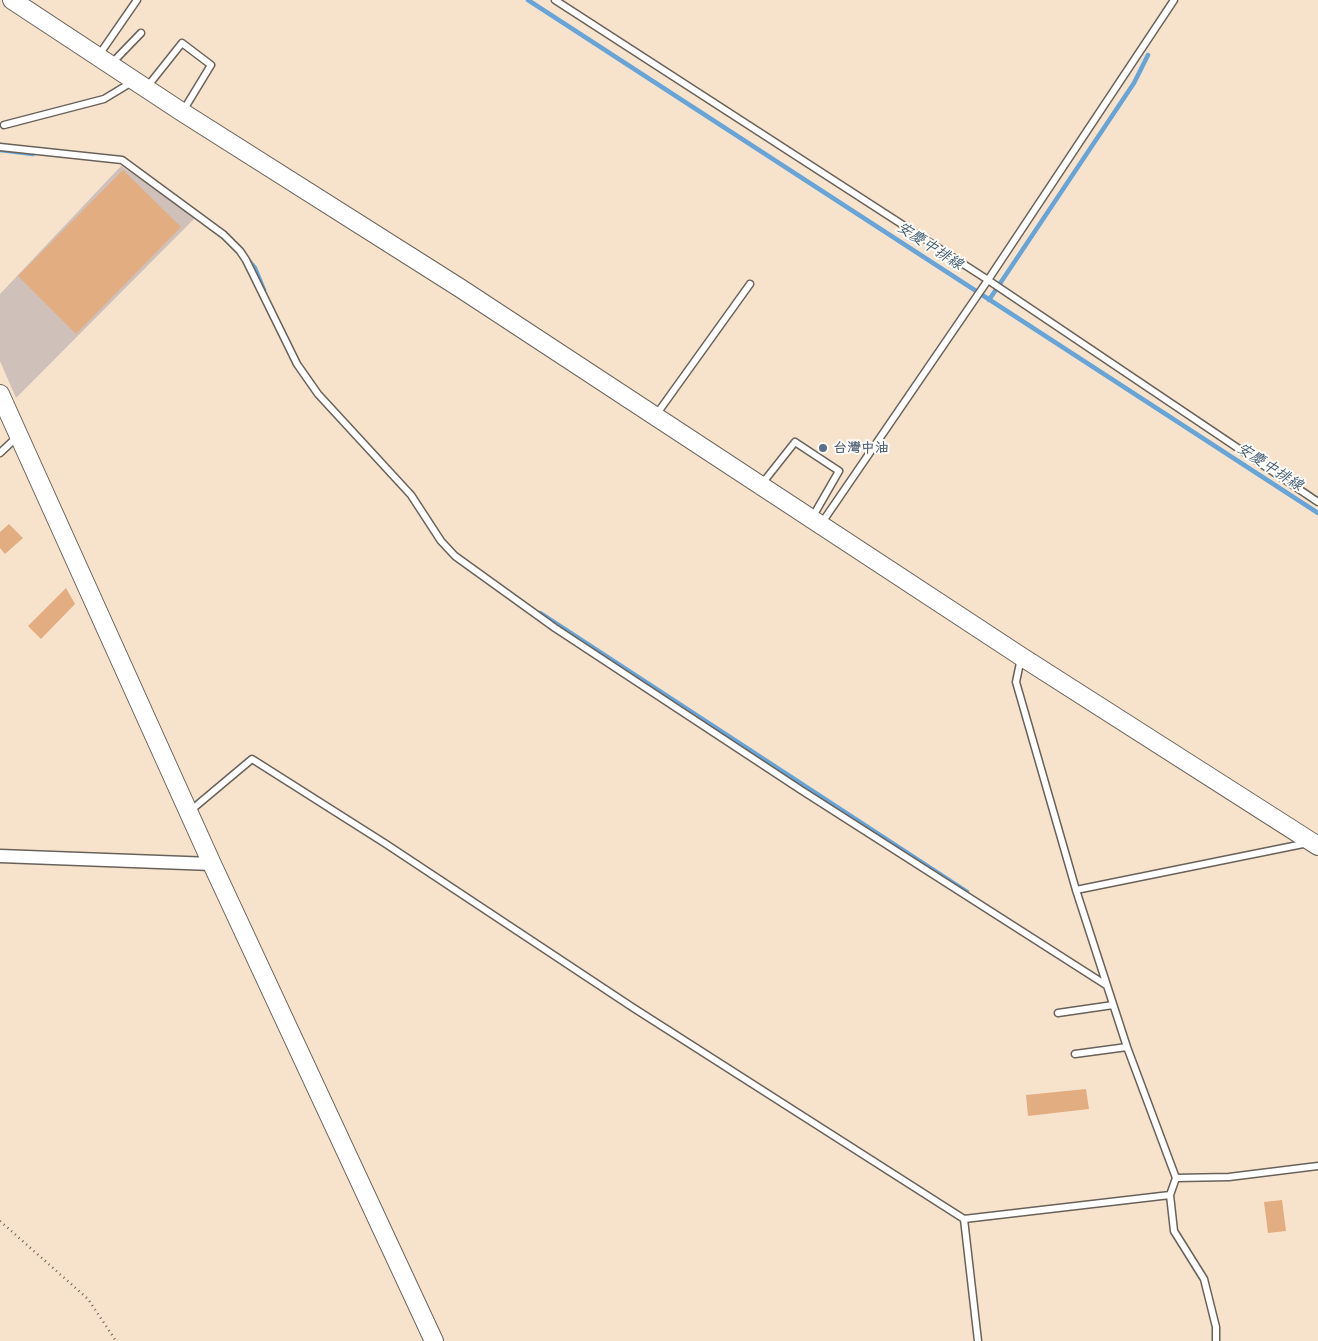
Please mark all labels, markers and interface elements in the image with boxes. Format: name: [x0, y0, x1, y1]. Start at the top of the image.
water label: 安慶中排線: [894, 218, 966, 274]
water label: 安慶中排線: [1234, 439, 1306, 495]
place label: 台灣中油: [833, 440, 889, 456]
marker: 台灣中油: [817, 442, 829, 454]

